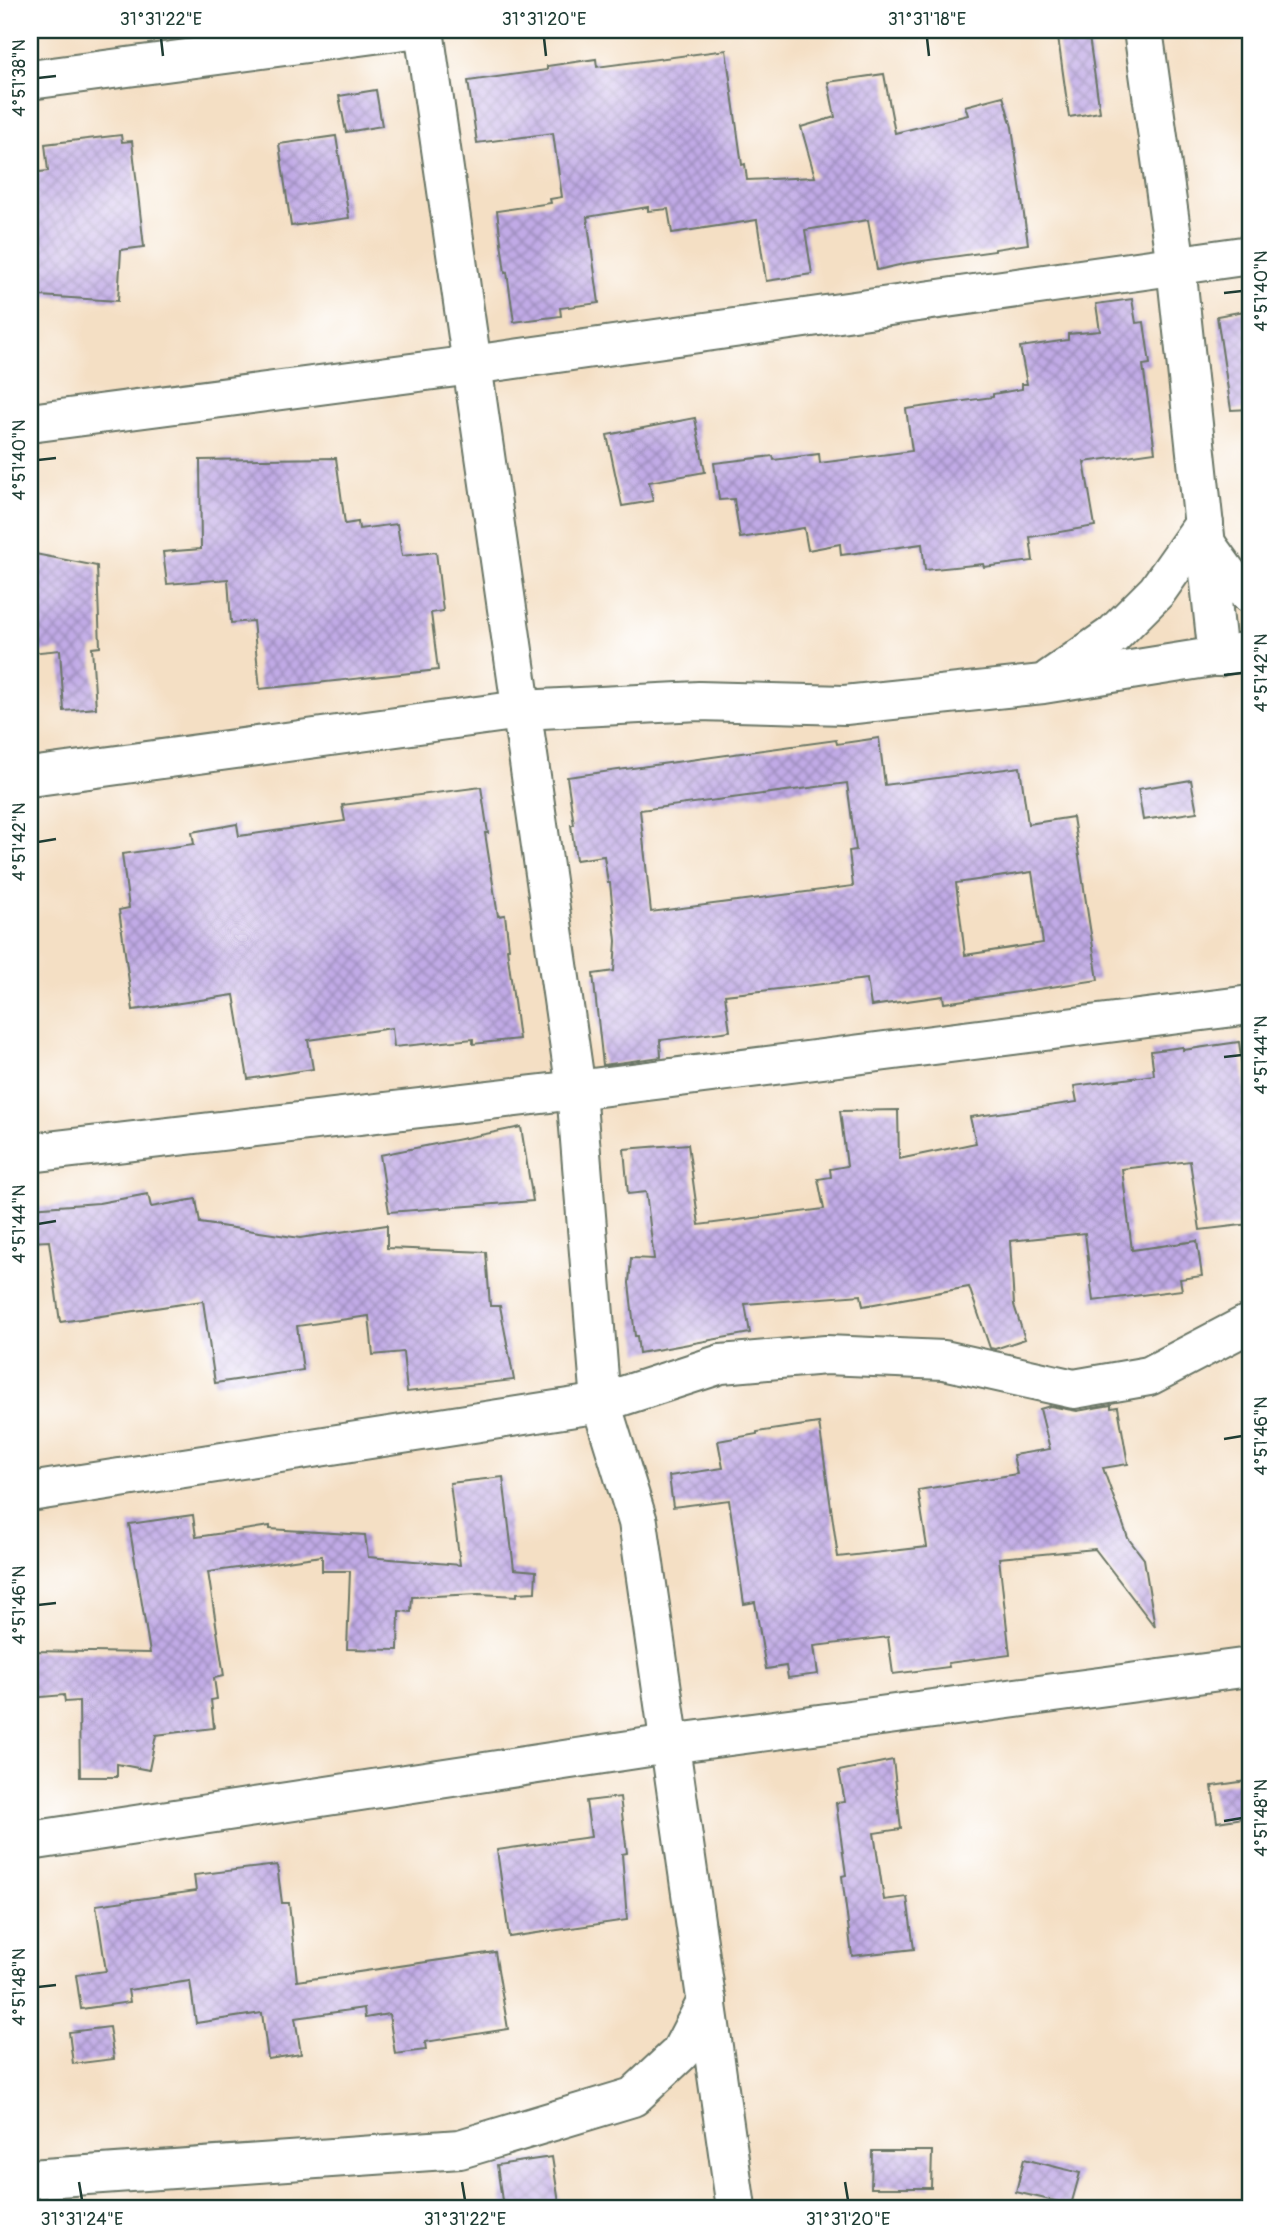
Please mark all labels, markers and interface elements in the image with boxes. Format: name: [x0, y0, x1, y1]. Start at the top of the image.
text: 31°31'22"E: [120, 8, 202, 31]
text: 31°31'20"E: [502, 8, 586, 31]
text: 31°31'18"E: [888, 8, 966, 31]
text: 4°51'38"N: [8, 39, 31, 117]
text: 4°51'40"N: [1250, 251, 1273, 331]
text: 4°51'40"N: [8, 420, 31, 500]
text: 4°51'42"N: [1250, 634, 1273, 712]
text: 4°51'42"N: [8, 803, 31, 881]
text: 4°51'44"N: [1250, 1015, 1273, 1095]
text: 4°51'44"N: [8, 1184, 31, 1264]
text: 4°51'46"N: [1250, 1396, 1273, 1476]
text: 4°51'46"N: [8, 1565, 31, 1645]
text: 4°51'48"N: [1250, 1779, 1273, 1857]
text: 4°51'48"N: [8, 1948, 31, 2026]
text: 31°31'24"E: [41, 2208, 123, 2231]
text: 31°31'22"E: [424, 2208, 506, 2231]
text: 31°31'20"E: [806, 2208, 890, 2231]

